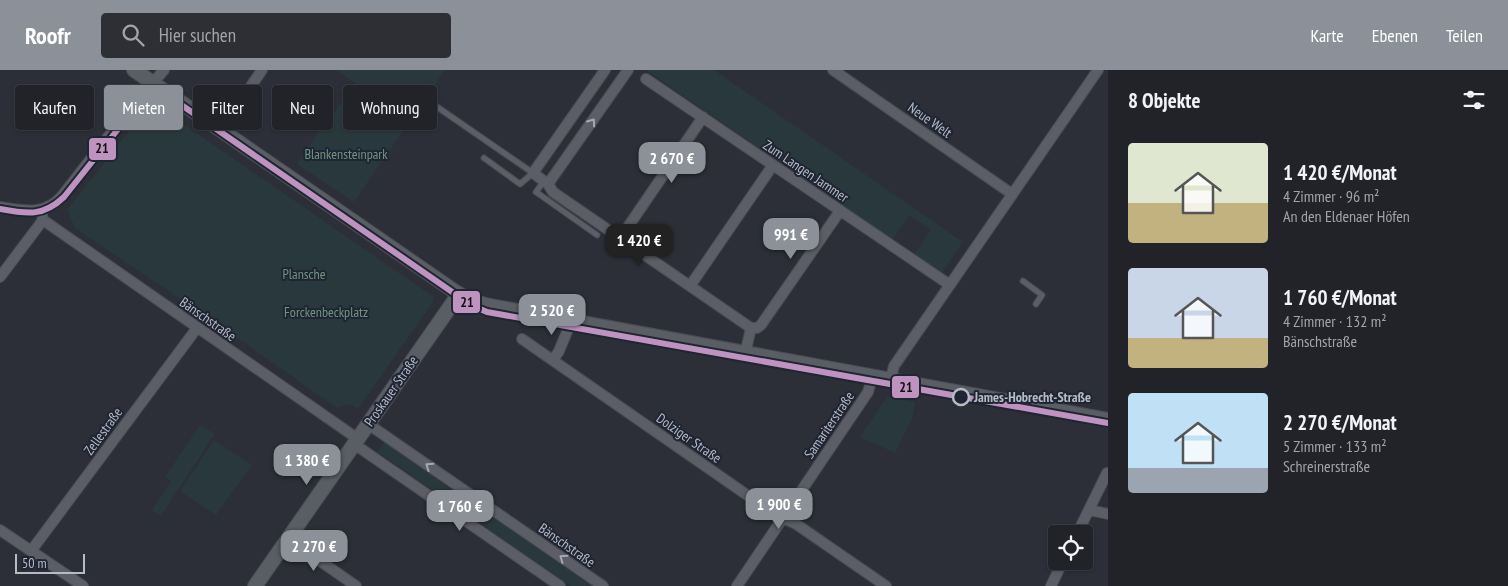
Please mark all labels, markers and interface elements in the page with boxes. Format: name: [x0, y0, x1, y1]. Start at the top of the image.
search box: [101, 13, 451, 58]
text: Roofr: [25, 20, 71, 51]
icon: search: [119, 21, 147, 49]
text: Hier suchen: [159, 23, 236, 47]
text: Karte: [1310, 24, 1344, 47]
text: Ebenen: [1372, 24, 1418, 47]
text: Teilen: [1446, 24, 1483, 47]
chip: Kaufen: [15, 85, 94, 130]
chip: Mieten: [104, 85, 183, 130]
chip: Filter: [193, 85, 262, 130]
chip: Neu: [272, 85, 333, 130]
chip: Wohnung: [343, 85, 437, 130]
icon: filters: [1460, 86, 1488, 114]
text: 8 Objekte: [1128, 87, 1200, 114]
street label: Neue Welt: [904, 98, 956, 142]
one-way arrow: [586, 118, 595, 127]
street label: Zum Langen Jammer: [760, 136, 852, 206]
line badge: 21: [88, 137, 117, 161]
text: 21: [95, 139, 109, 157]
pin: 2 670 €: [626, 142, 718, 184]
park label: Blankensteinpark: [304, 145, 388, 163]
text: 2 670 €: [650, 148, 694, 168]
text: 1 420 €/Monat: [1283, 159, 1397, 186]
icon: home: [1168, 163, 1228, 223]
text: 4 Zimmer · 96 m²: [1283, 186, 1379, 206]
text: An den Eldenaer Höfen: [1283, 206, 1410, 226]
pin: 991 €: [756, 218, 826, 260]
pin: 1 420 €: [593, 224, 685, 266]
text: 991 €: [774, 224, 808, 244]
text: 1 420 €: [617, 230, 661, 250]
park label: Plansche: [283, 265, 326, 283]
text: 1 760 €/Monat: [1283, 284, 1397, 311]
icon: home: [1168, 288, 1228, 348]
line badge: 21: [452, 290, 481, 314]
street label: Bänschstraße: [176, 293, 240, 345]
text: 21: [460, 293, 474, 311]
pin: 2 520 €: [506, 294, 598, 336]
text: 2 520 €: [530, 300, 574, 320]
park label: Forckenbeckplatz: [284, 303, 368, 321]
text: 4 Zimmer · 132 m²: [1283, 311, 1387, 331]
text: Bänschstraße: [1283, 331, 1357, 351]
street label: Proskauer Straße: [360, 352, 422, 430]
line badge: 21: [891, 375, 920, 399]
text: 21: [899, 378, 913, 396]
street label: Samariterstraße: [800, 388, 858, 462]
marker: James-Hobrecht-Straße: [952, 388, 970, 406]
place label: James-Hobrecht-Straße: [973, 388, 1091, 406]
street label: Zellestraße: [80, 404, 126, 458]
street label: Dolziger Straße: [653, 409, 725, 467]
text: 2 270 €/Monat: [1283, 409, 1397, 436]
icon: home: [1168, 413, 1228, 473]
text: 5 Zimmer · 133 m²: [1283, 436, 1387, 456]
pin: 1 380 €: [261, 444, 353, 486]
text: 1 380 €: [285, 450, 329, 470]
text: Schreinerstraße: [1283, 456, 1370, 476]
one-way arrow: [425, 463, 435, 472]
pin: 1 900 €: [733, 488, 825, 530]
pin: 1 760 €: [414, 490, 506, 532]
text: 1 900 €: [757, 494, 801, 514]
text: 1 760 €: [438, 496, 482, 516]
street label: Bänschstraße: [535, 519, 599, 571]
map controls: [1048, 525, 1093, 570]
button: locate: [1048, 525, 1093, 570]
pin: 2 270 €: [268, 530, 360, 572]
text: 2 270 €: [292, 536, 336, 556]
scale bar: [15, 551, 85, 574]
text: 50 m: [22, 554, 47, 572]
one-way arrow: [559, 555, 569, 564]

